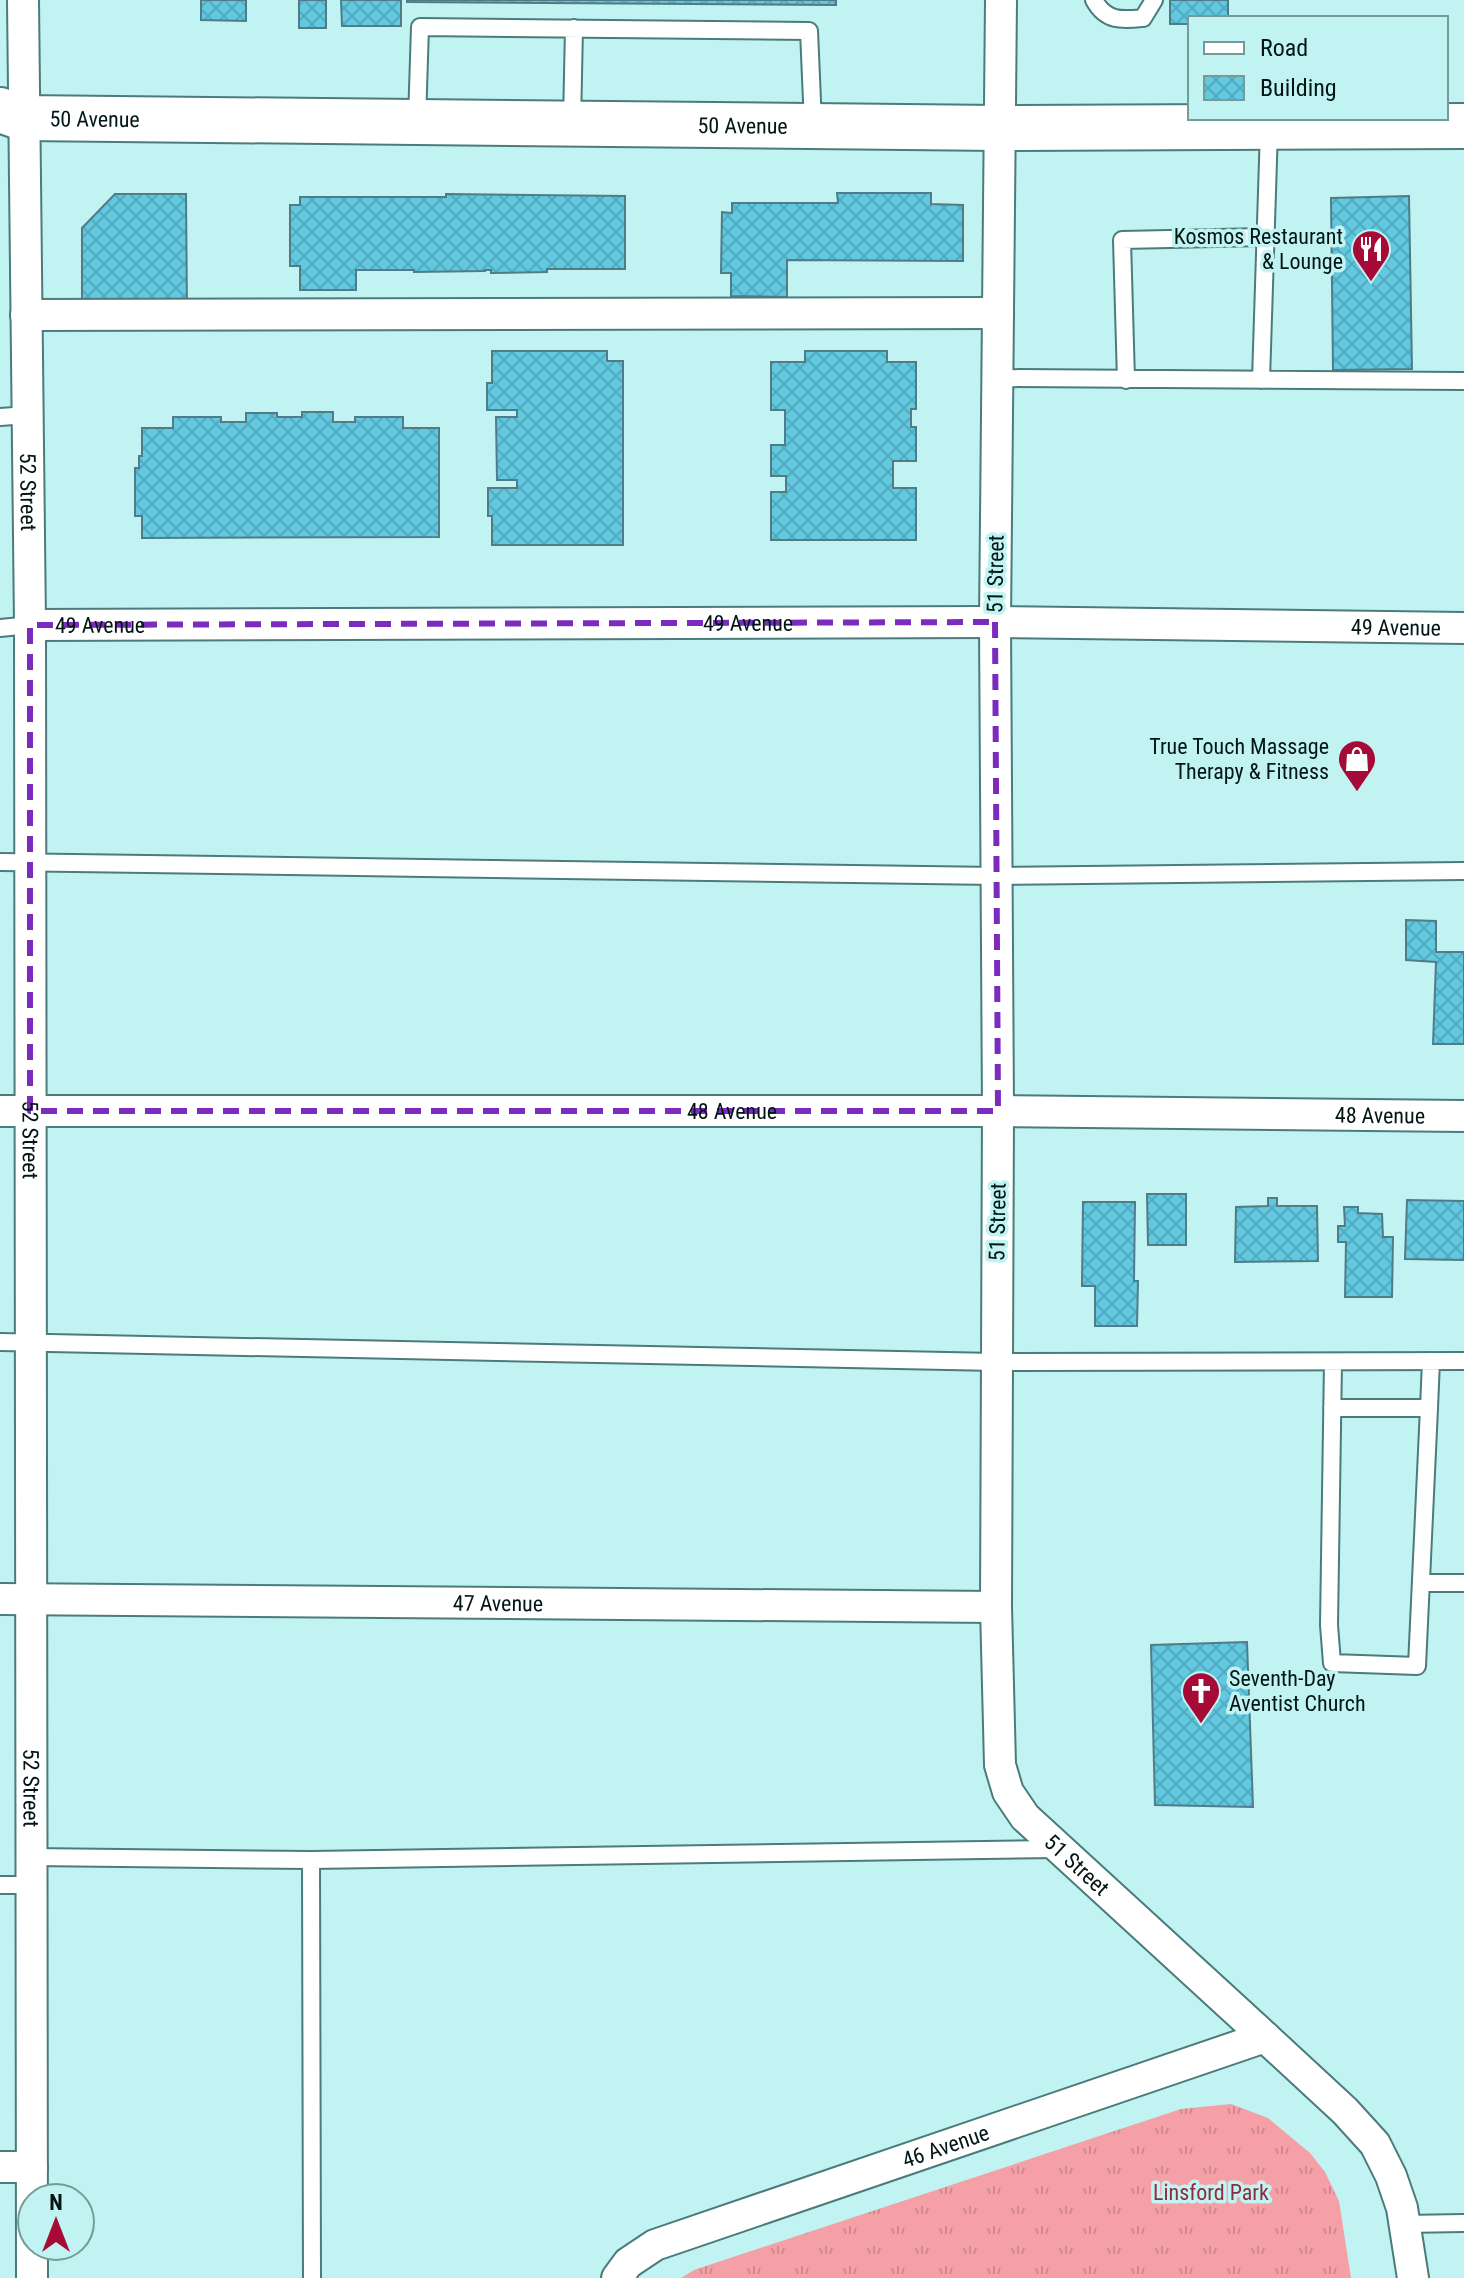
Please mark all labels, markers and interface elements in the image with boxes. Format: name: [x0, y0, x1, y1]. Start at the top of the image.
legend: [1188, 16, 1448, 120]
text: Road: [1260, 34, 1308, 62]
text: Building: [1260, 74, 1337, 102]
street label: 50 Avenue: [49, 106, 140, 132]
street label: 50 Avenue: [697, 113, 788, 139]
place label: Kosmos Restaurant & Lounge: [1174, 224, 1343, 274]
restaurant icon: Kosmos Restaurant & Lounge: [1350, 228, 1392, 283]
street label: 52 Street: [15, 453, 41, 531]
street label: 51 Street: [982, 535, 1009, 613]
street label: 49 Avenue: [703, 611, 793, 636]
street label: 49 Avenue: [55, 613, 145, 638]
street label: 49 Avenue: [1351, 615, 1441, 641]
place label: True Touch Massage Therapy & Fitness: [1149, 734, 1329, 784]
shop icon: True Touch Massage Therapy & Fitness: [1336, 738, 1378, 793]
street label: 48 Avenue: [687, 1099, 777, 1124]
street label: 52 Street: [18, 1101, 43, 1179]
street label: 48 Avenue: [1335, 1103, 1425, 1129]
street label: 51 Street: [984, 1183, 1011, 1261]
street label: 47 Avenue: [453, 1591, 543, 1616]
place label: Seventh-Day Aventist Church: [1229, 1666, 1366, 1716]
church icon: Seventh-Day Aventist Church: [1180, 1670, 1222, 1725]
street label: 52 Street: [18, 1749, 43, 1827]
street label: 51 Street: [1039, 1829, 1114, 1901]
street label: 46 Avenue: [899, 2120, 992, 2173]
park label: Linsford Park: [1153, 2180, 1269, 2205]
north arrow: [16, 2182, 96, 2262]
text: N: [49, 2190, 63, 2215]

